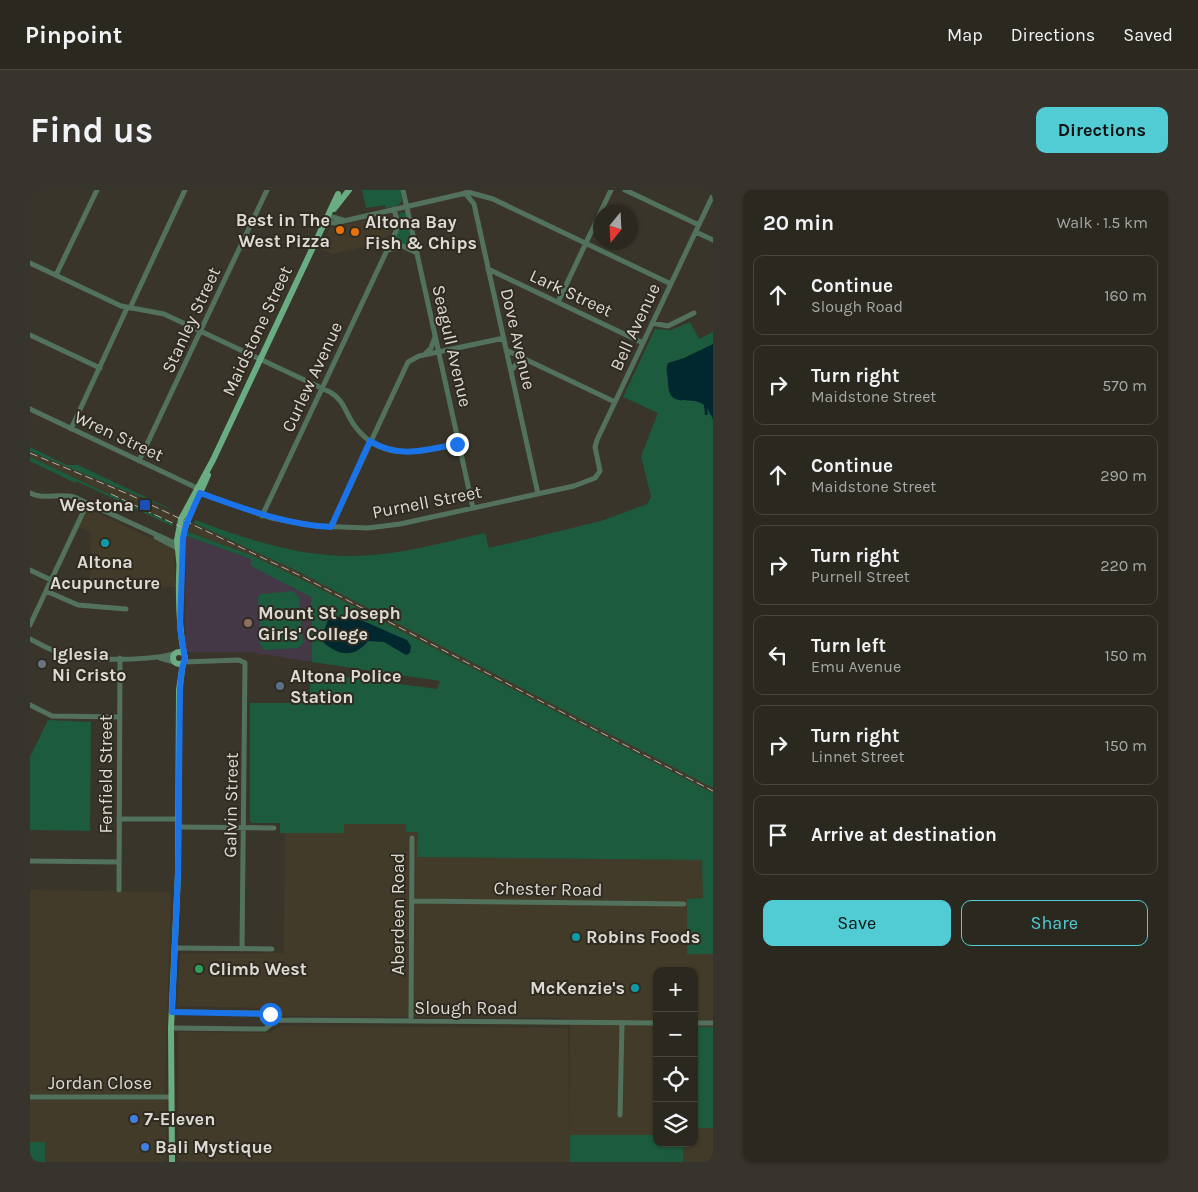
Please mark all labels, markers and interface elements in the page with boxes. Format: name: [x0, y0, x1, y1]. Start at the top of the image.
text: Pinpoint: [25, 21, 122, 49]
text: Map: [947, 24, 983, 46]
text: Directions: [1011, 24, 1095, 46]
text: Saved: [1123, 24, 1173, 46]
button: Directions: [1036, 107, 1168, 153]
text: Find us: [30, 110, 153, 151]
north arrow: [593, 205, 638, 250]
place label: Best in The West Pizza: [236, 209, 330, 252]
place label: Altona Bay Fish & Chips: [365, 211, 477, 254]
text: 20 min: [763, 211, 834, 235]
text: Walk · 1.5 km: [1056, 213, 1148, 232]
marker: Best in The West Pizza: [334, 224, 346, 236]
marker: Altona Bay Fish & Chips: [349, 226, 361, 238]
street label: Maidstone Street: [217, 262, 297, 400]
street label: Stanley Street: [157, 263, 225, 377]
street label: Lark Street: [526, 264, 616, 322]
text: Continue: [811, 275, 893, 297]
street label: Bell Avenue: [605, 280, 665, 374]
icon: ahead: [764, 281, 792, 309]
street label: Seagull Avenue: [427, 283, 477, 409]
street label: Dove Avenue: [496, 286, 540, 392]
text: 160 m: [1104, 286, 1147, 305]
text: Slough Road: [811, 297, 903, 316]
street label: Curlew Avenue: [277, 318, 347, 436]
text: Turn right: [811, 365, 900, 387]
icon: right: [764, 371, 792, 399]
text: 570 m: [1102, 376, 1147, 395]
text: Maidstone Street: [811, 387, 936, 406]
street label: Wren Street: [71, 406, 167, 466]
route end: [446, 433, 469, 456]
text: Continue: [811, 455, 893, 477]
icon: ahead: [764, 461, 792, 489]
text: 290 m: [1100, 466, 1147, 485]
text: Maidstone Street: [811, 477, 936, 496]
street label: Purnell Street: [370, 481, 484, 523]
place label: Westona: [60, 494, 134, 516]
marker: Westona: [138, 498, 152, 512]
marker: Altona Acupuncture: [99, 537, 111, 549]
text: Turn right: [811, 545, 900, 567]
place label: Altona Acupuncture: [50, 551, 160, 594]
icon: right: [764, 551, 792, 579]
text: 220 m: [1100, 556, 1147, 575]
text: Purnell Street: [811, 567, 910, 586]
place label: Mount St Joseph Girls' College: [258, 602, 401, 645]
marker: Mount St Joseph Girls' College: [242, 617, 254, 629]
text: Turn left: [811, 635, 886, 657]
icon: left: [764, 641, 792, 669]
place label: Iglesia Ni Cristo: [52, 643, 127, 686]
text: 150 m: [1104, 646, 1147, 665]
text: Emu Avenue: [811, 657, 901, 676]
marker: Iglesia Ni Cristo: [36, 658, 48, 670]
place label: Altona Police Station: [290, 665, 401, 708]
marker: Altona Police Station: [274, 680, 286, 692]
street label: Fenfield Street: [95, 714, 117, 834]
text: Turn right: [811, 725, 900, 747]
icon: right: [764, 731, 792, 759]
text: 150 m: [1104, 736, 1147, 755]
text: Linnet Street: [811, 747, 905, 766]
street label: Galvin Street: [219, 752, 243, 858]
icon: arrive: [764, 821, 792, 849]
text: Arrive at destination: [811, 824, 997, 846]
street label: Aberdeen Road: [387, 853, 409, 975]
street label: Chester Road: [493, 877, 603, 901]
button: Save: [763, 900, 951, 946]
button: Share: [961, 900, 1148, 946]
place label: Robins Foods: [586, 926, 700, 948]
marker: Robins Foods: [570, 931, 582, 943]
place label: Climb West: [209, 958, 307, 980]
marker: Climb West: [193, 963, 205, 975]
map controls: [653, 967, 698, 1147]
button: +: [653, 967, 698, 1012]
place label: McKenzie's: [530, 977, 625, 999]
marker: McKenzie's: [629, 982, 641, 994]
street label: Slough Road: [414, 997, 518, 1019]
route start: [259, 1003, 282, 1026]
button: −: [653, 1012, 698, 1057]
button: locate: [653, 1057, 698, 1102]
street label: Jordan Close: [48, 1072, 152, 1094]
button: layers: [653, 1102, 698, 1147]
place label: 7-Eleven: [144, 1108, 215, 1130]
marker: 7-Eleven: [128, 1113, 140, 1125]
place label: Bali Mystique: [155, 1136, 272, 1158]
marker: Bali Mystique: [139, 1141, 151, 1153]

